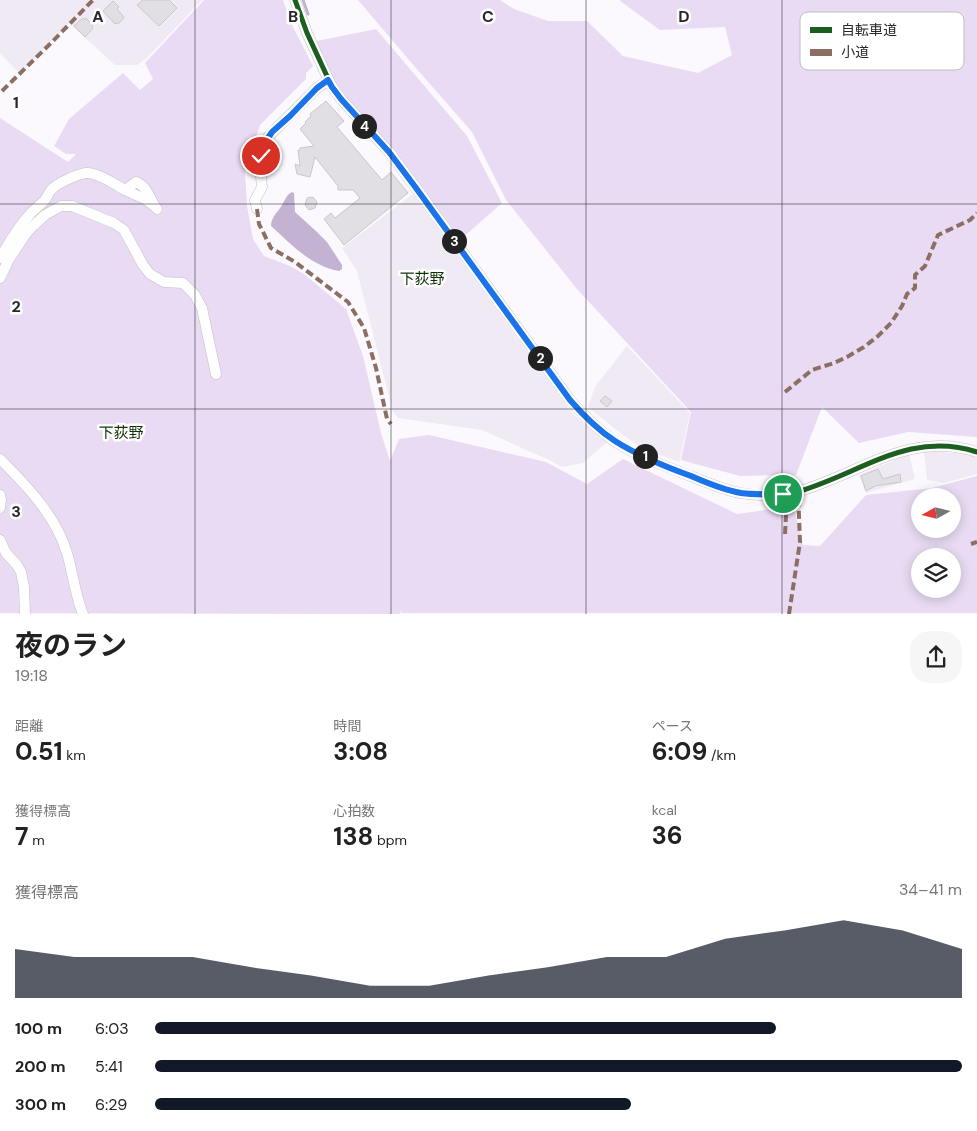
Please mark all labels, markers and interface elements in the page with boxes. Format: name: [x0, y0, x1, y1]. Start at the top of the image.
text: A: [92, 6, 104, 27]
text: B: [288, 6, 298, 27]
text: C: [482, 6, 494, 27]
text: D: [678, 6, 690, 27]
legend: [800, 12, 964, 70]
text: 自転車道: [841, 21, 897, 39]
text: 小道: [841, 43, 869, 61]
text: 1: [13, 92, 19, 113]
pin: 4: [352, 114, 376, 138]
text: 4: [360, 117, 369, 135]
pin: [240, 135, 282, 177]
icon: check: [247, 142, 275, 170]
pin: 3: [442, 228, 466, 254]
text: 3: [450, 232, 459, 250]
district label: 下荻野: [399, 269, 445, 289]
text: 2: [11, 296, 21, 317]
pin: 2: [528, 346, 552, 370]
text: 2: [536, 349, 545, 367]
district label: 下荻野: [98, 423, 144, 443]
pin: 1: [632, 444, 658, 468]
text: 1: [643, 447, 648, 465]
pin: [762, 473, 804, 515]
icon: arrive: [769, 480, 797, 508]
north arrow: [911, 488, 961, 538]
map controls: [911, 488, 961, 598]
text: 3: [11, 501, 21, 522]
button: layers: [911, 548, 961, 598]
text: 夜のラン: [15, 627, 127, 664]
button: share: [910, 631, 962, 683]
text: 19:18: [15, 665, 48, 686]
text: 距離: [15, 717, 43, 735]
text: 時間: [333, 717, 361, 735]
text: ペース: [652, 717, 693, 735]
text: 0.51: [15, 735, 63, 768]
text: 3:08: [333, 735, 388, 768]
text: 6:09: [652, 735, 707, 768]
text: km: [63, 746, 86, 764]
text: /km: [707, 746, 736, 764]
text: kcal: [652, 801, 677, 819]
text: 獲得標高: [15, 802, 71, 820]
text: 心拍数: [333, 802, 375, 820]
text: 36: [652, 819, 683, 852]
text: 7: [15, 820, 28, 853]
text: 138: [333, 820, 373, 853]
text: m: [28, 831, 45, 849]
text: bpm: [373, 831, 407, 849]
text: 34–41 m: [899, 879, 962, 900]
text: 獲得標高: [15, 882, 79, 903]
text: 100 m: [15, 1018, 62, 1039]
text: 6:03: [95, 1018, 129, 1039]
text: 200 m: [15, 1056, 66, 1077]
text: 5:41: [95, 1056, 123, 1077]
text: 300 m: [15, 1094, 66, 1115]
text: 6:29: [95, 1094, 127, 1115]

